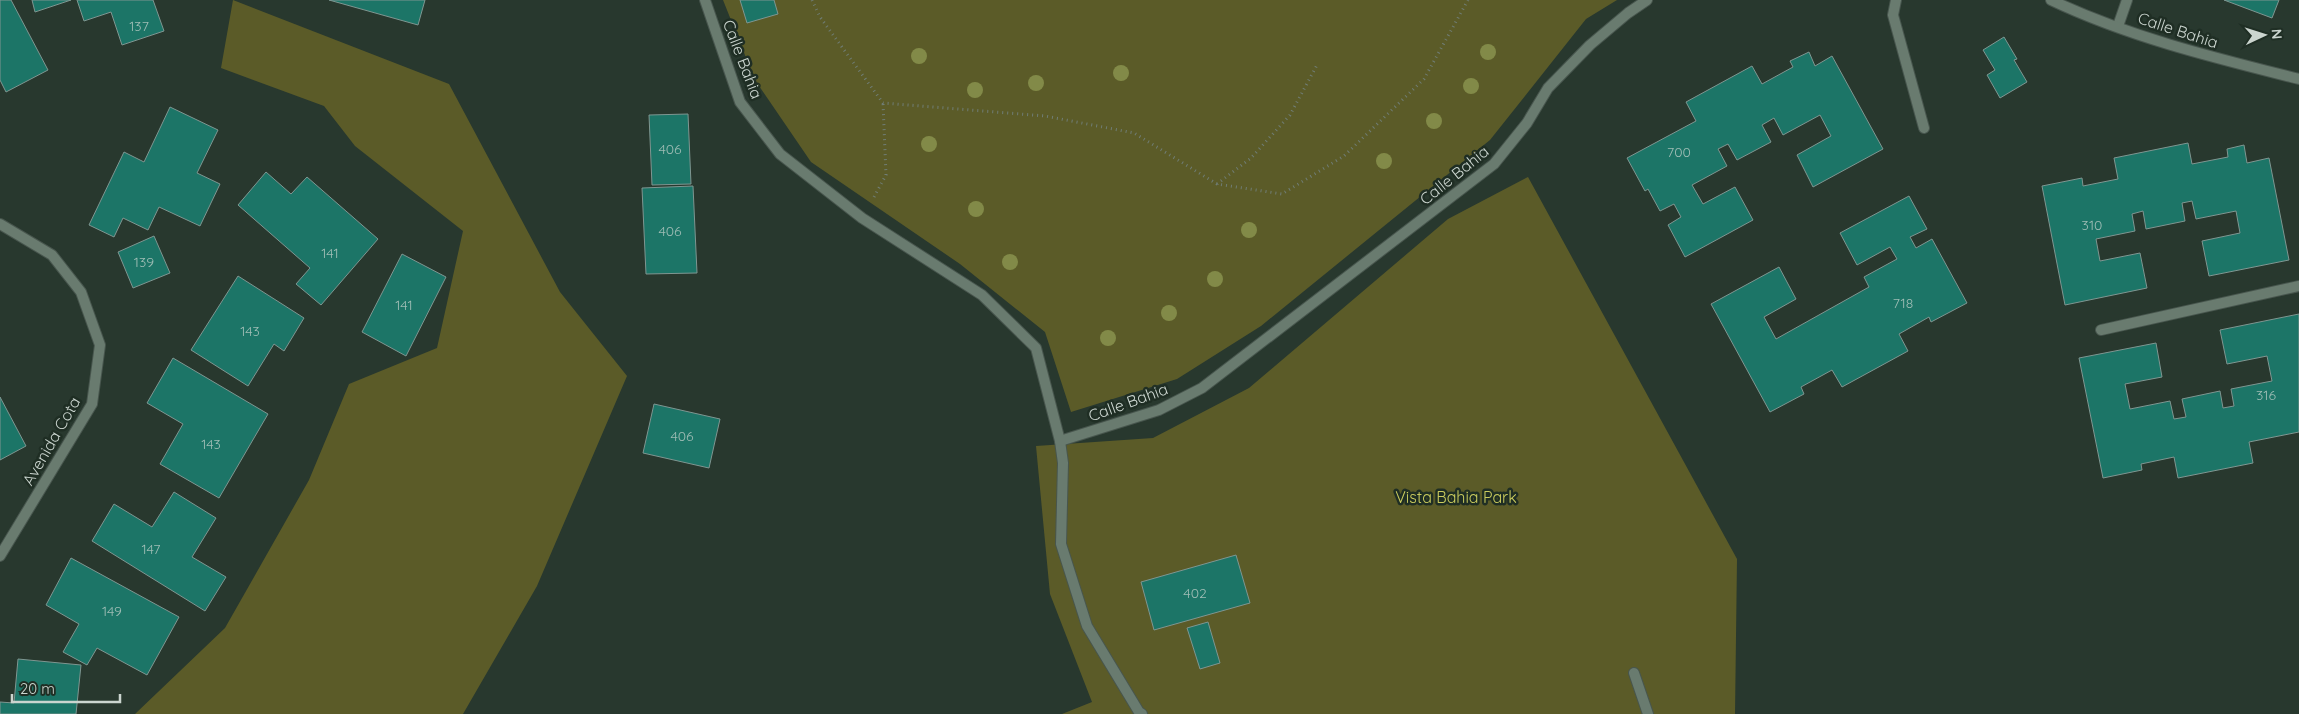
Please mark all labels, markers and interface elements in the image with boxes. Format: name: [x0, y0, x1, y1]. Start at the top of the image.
street label: Calle Bahia: [2135, 8, 2221, 52]
north arrow: [2239, 10, 2289, 60]
house number: 137: [129, 17, 149, 35]
street label: Calle Bahia: [719, 17, 767, 101]
text: N: [2268, 28, 2286, 40]
house number: 406: [658, 140, 682, 158]
street label: Calle Bahia: [1415, 141, 1493, 209]
house number: 700: [1667, 143, 1691, 161]
house number: 310: [2082, 216, 2102, 234]
house number: 406: [658, 222, 682, 240]
house number: 141: [321, 244, 339, 262]
house number: 139: [134, 253, 154, 271]
house number: 718: [1893, 294, 1913, 312]
house number: 141: [395, 296, 413, 314]
house number: 143: [240, 322, 260, 340]
street label: Calle Bahia: [1086, 378, 1170, 426]
house number: 316: [2256, 386, 2276, 404]
street label: Avenida Cota: [18, 393, 84, 489]
house number: 406: [670, 427, 694, 445]
house number: 143: [201, 435, 221, 453]
park label: Vista Bahia Park: [1395, 487, 1517, 507]
house number: 147: [141, 540, 161, 558]
house number: 402: [1183, 584, 1207, 602]
house number: 149: [102, 602, 122, 620]
scale bar: [12, 672, 120, 704]
text: 20 m: [20, 679, 55, 698]

